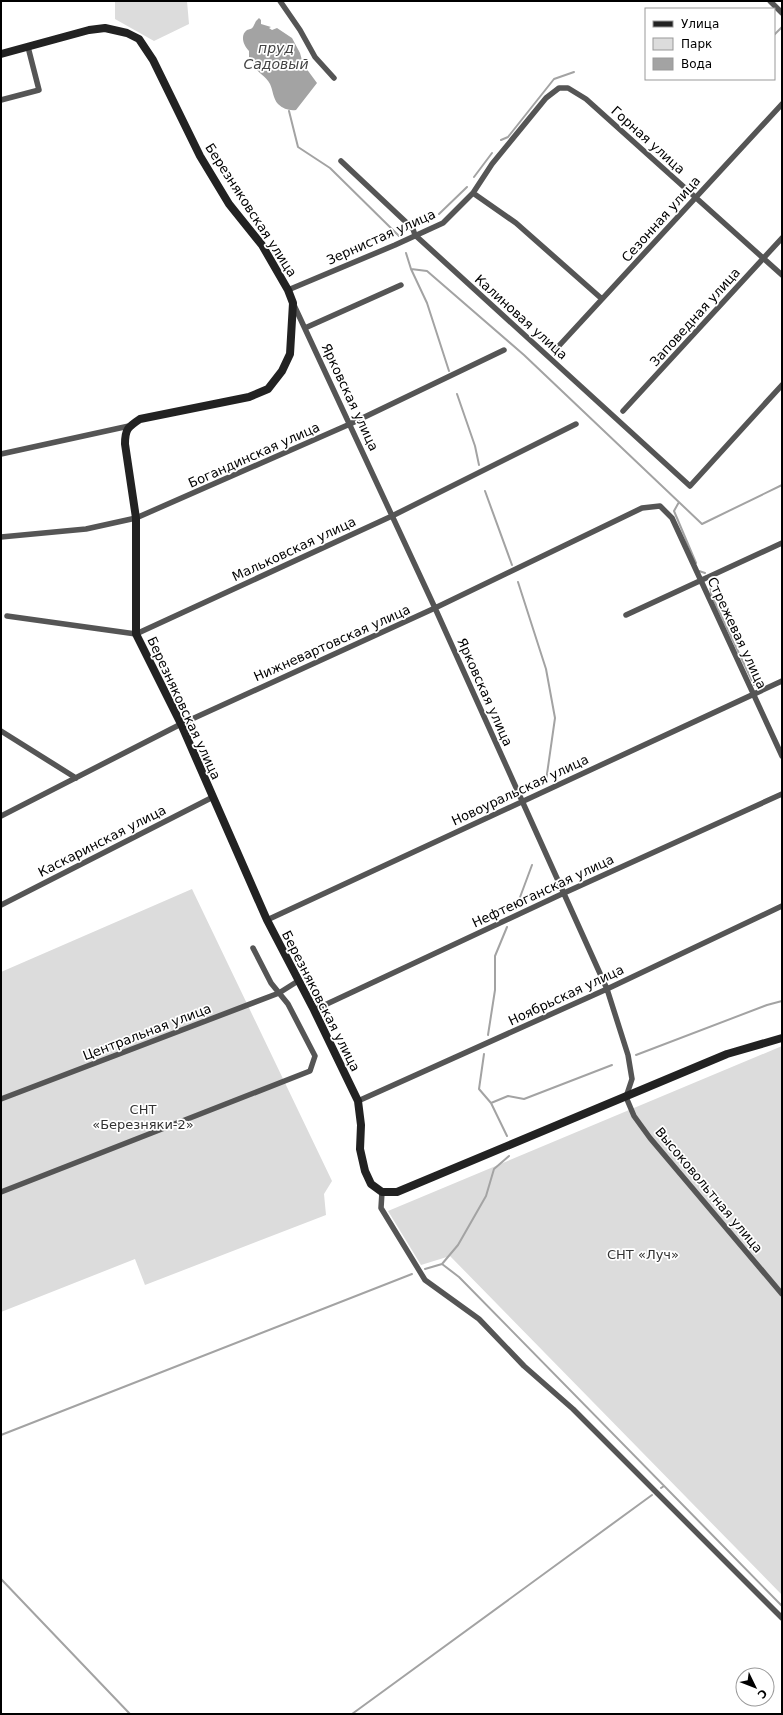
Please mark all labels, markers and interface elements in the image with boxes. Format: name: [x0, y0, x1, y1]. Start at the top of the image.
legend: [645, 8, 775, 80]
text: Улица: [681, 17, 719, 31]
text: Парк: [681, 37, 712, 51]
water label: пруд Садовый: [243, 40, 309, 72]
text: Вода: [681, 57, 712, 71]
street label: Горная улица: [608, 103, 688, 177]
street label: Березняковская улица: [202, 140, 300, 280]
street label: Сезонная улица: [619, 173, 703, 265]
street label: Зернистая улица: [324, 206, 438, 268]
street label: Заповедная улица: [647, 265, 743, 369]
street label: Калиновая улица: [472, 272, 570, 362]
street label: Ярковская улица: [318, 341, 382, 453]
street label: Богандинская улица: [186, 419, 322, 491]
street label: Мальковская улица: [230, 514, 358, 584]
street label: Стрежевая улица: [705, 575, 769, 691]
street label: Нижневартовская улица: [251, 602, 413, 684]
street label: Березняковская улица: [144, 634, 224, 782]
street label: Ярковская улица: [454, 636, 516, 748]
street label: Новоуральская улица: [449, 752, 591, 828]
street label: Каскаринская улица: [36, 802, 168, 880]
street label: Нефтеюганская улица: [470, 851, 616, 931]
street label: Березняковская улица: [279, 928, 363, 1074]
street label: Ноябрьская улица: [506, 962, 626, 1028]
street label: Центральная улица: [81, 1001, 213, 1063]
park label: СНТ «Березняки-2»: [92, 1102, 194, 1132]
street label: Высоковольтная улица: [652, 1124, 766, 1256]
park label: СНТ «Луч»: [607, 1247, 679, 1262]
north arrow: [735, 1667, 775, 1707]
text: С: [754, 1686, 769, 1701]

